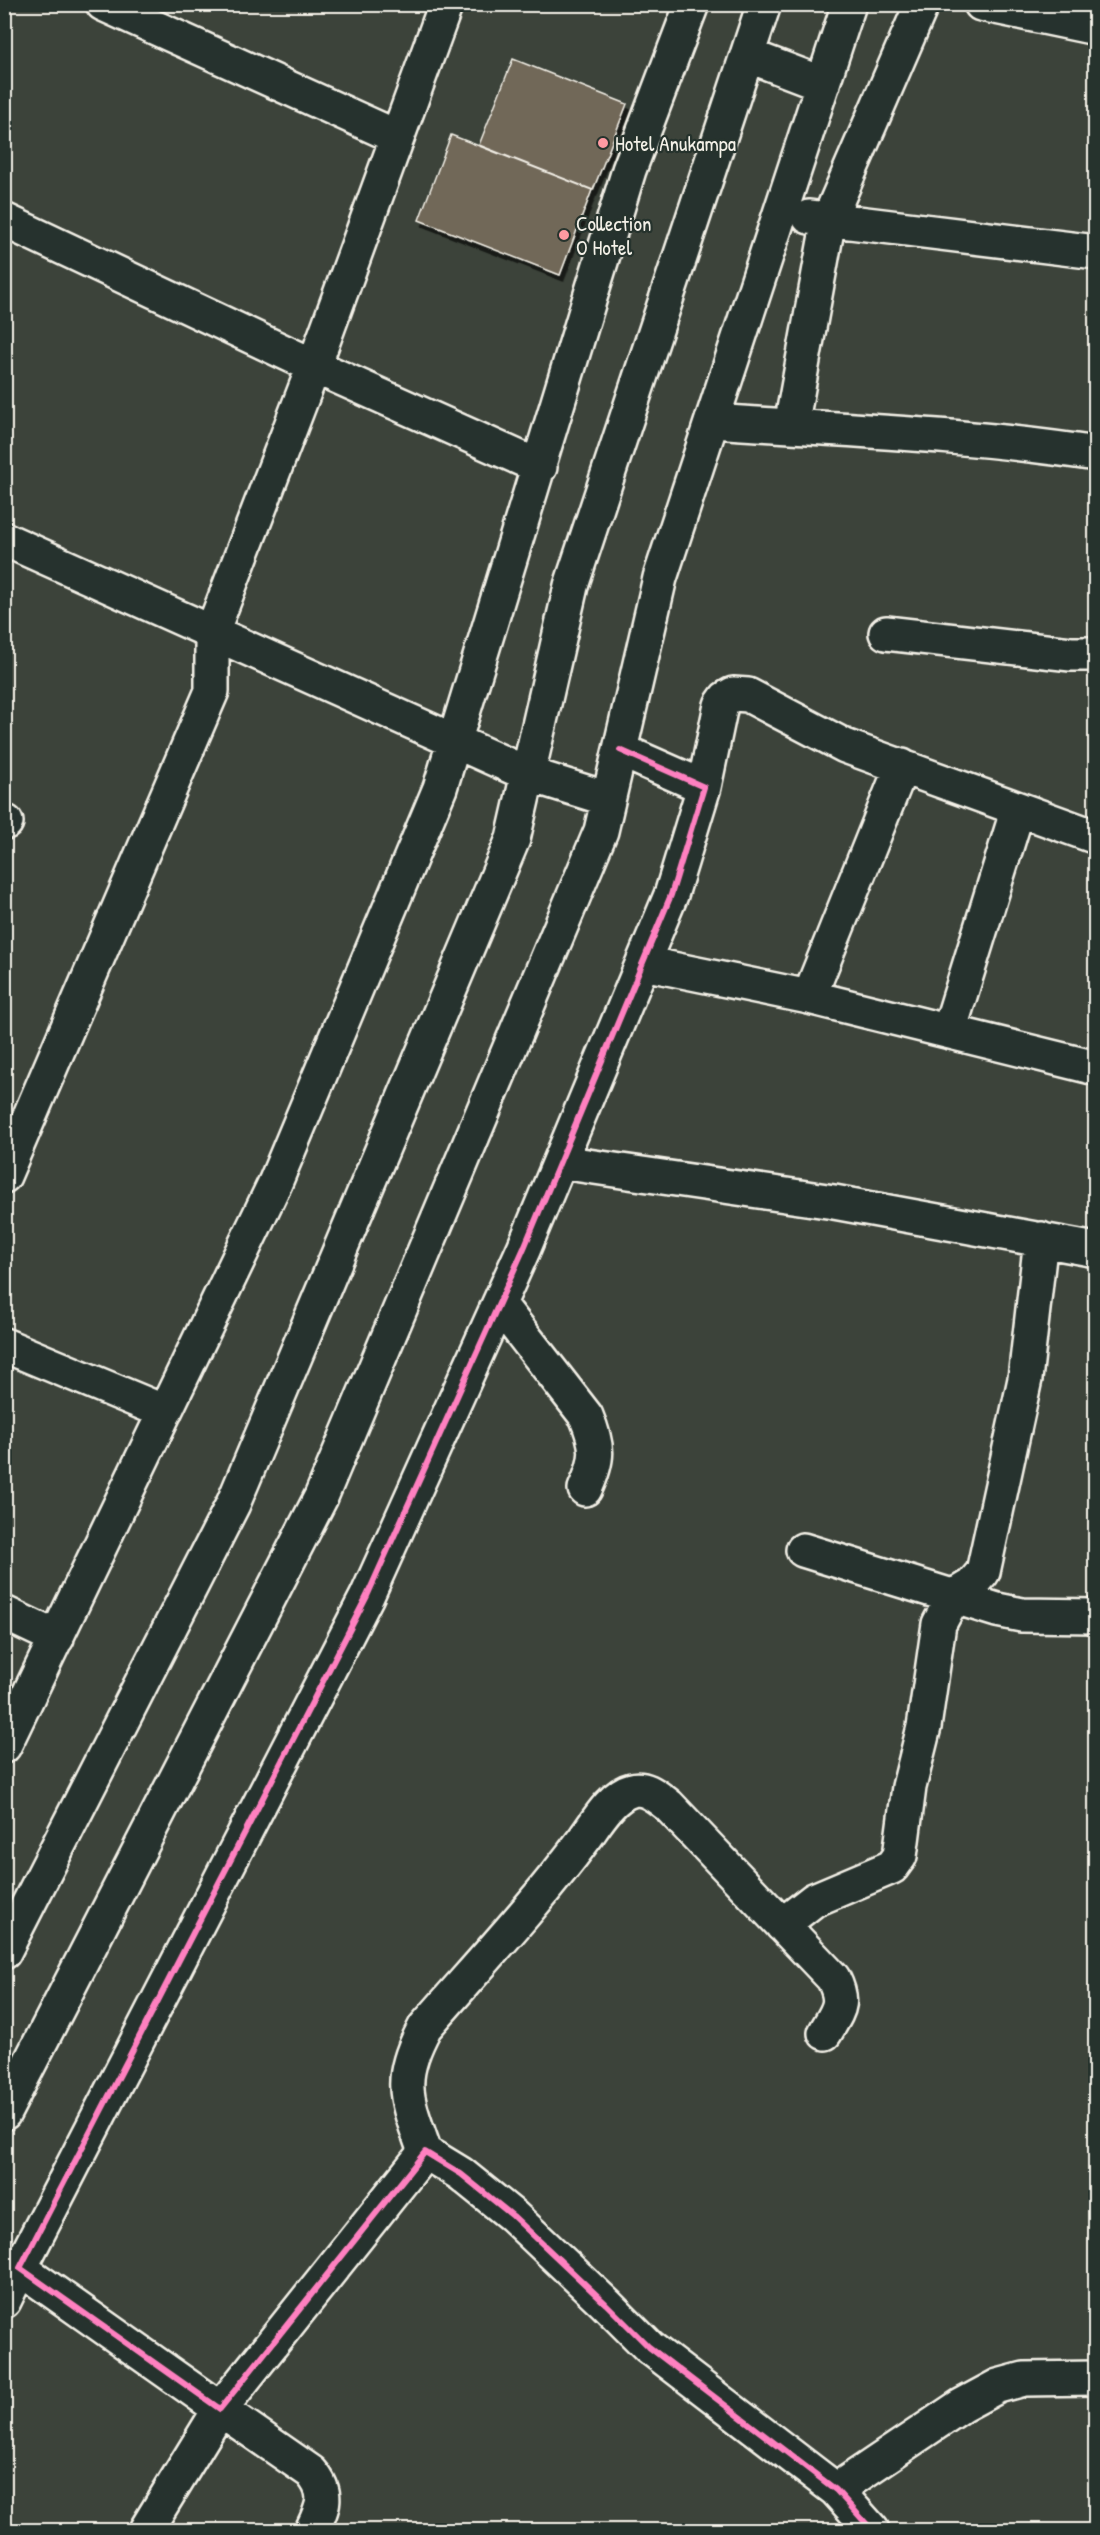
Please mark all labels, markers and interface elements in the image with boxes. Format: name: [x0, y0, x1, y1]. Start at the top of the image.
place label: Hotel Anukampa: [615, 129, 736, 158]
marker: Hotel Anukampa: [596, 136, 610, 150]
place label: Collection O Hotel: [576, 209, 651, 262]
marker: Collection O Hotel: [557, 228, 571, 242]

